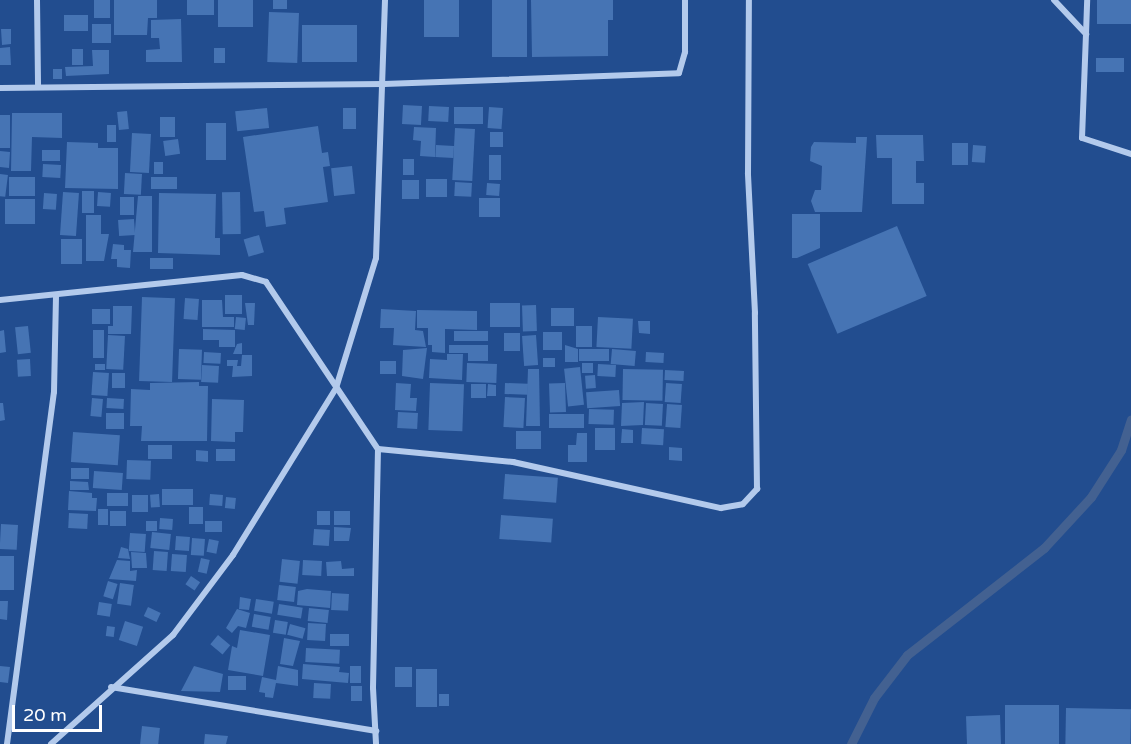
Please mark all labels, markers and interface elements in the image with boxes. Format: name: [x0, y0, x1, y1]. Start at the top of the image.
scale bar: [15, 693, 105, 731]
text: 20 m: [23, 704, 67, 726]

